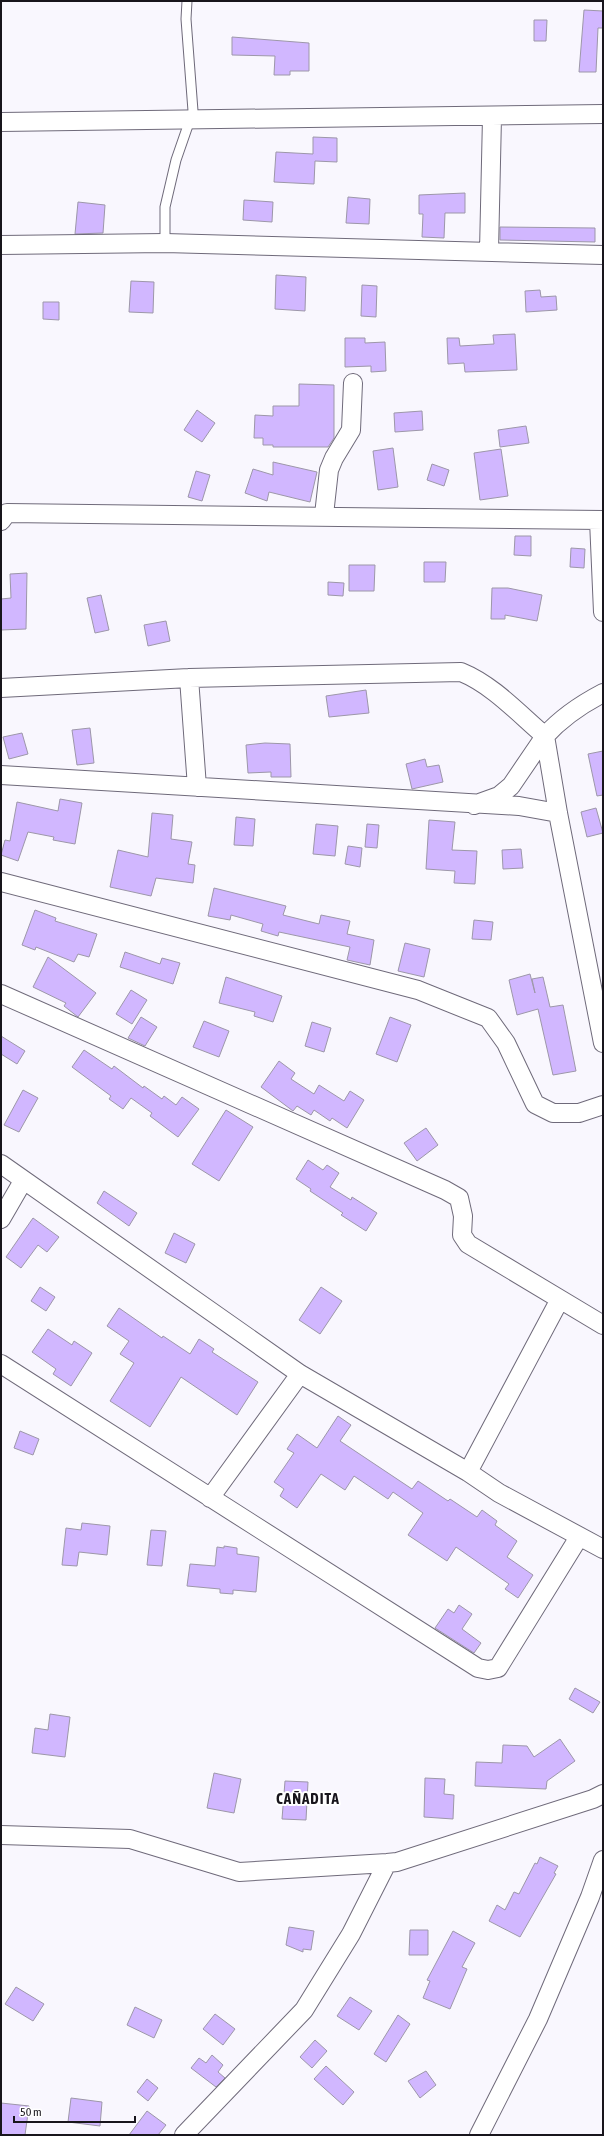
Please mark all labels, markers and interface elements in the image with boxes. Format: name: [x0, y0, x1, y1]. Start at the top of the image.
district label: CAÑADITA: [276, 1790, 340, 1807]
scale bar: [14, 2098, 135, 2124]
text: 50 m: [20, 2105, 42, 2119]

